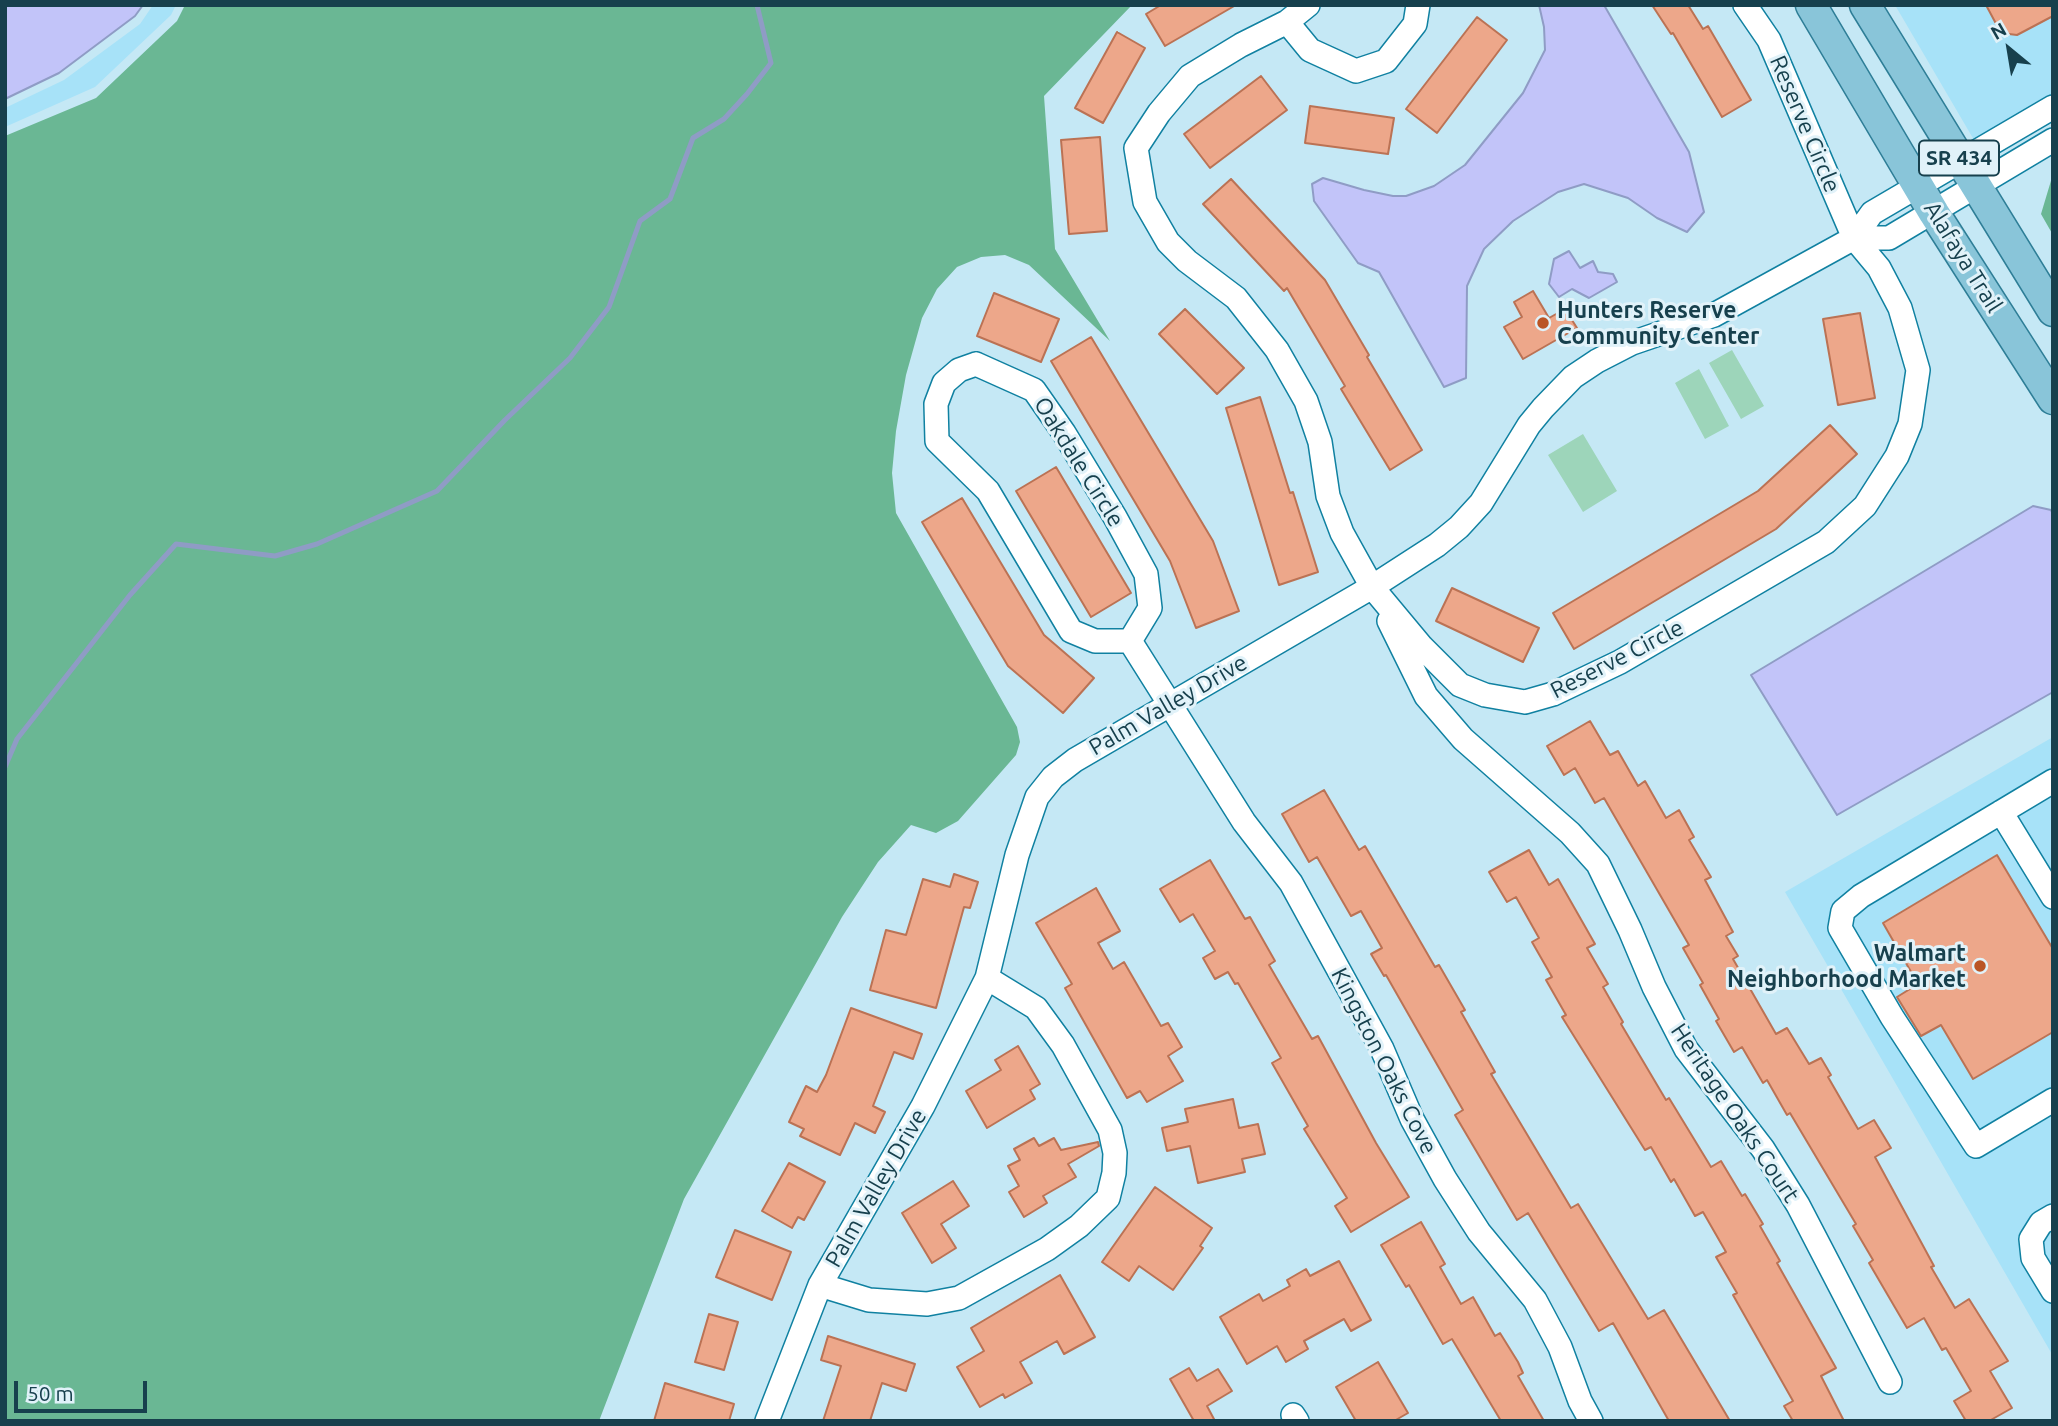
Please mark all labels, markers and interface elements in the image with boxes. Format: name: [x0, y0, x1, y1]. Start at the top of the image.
north arrow: [1974, 14, 2044, 84]
text: N: [1987, 18, 2010, 44]
street label: Reserve Circle: [1764, 51, 1846, 197]
road number: SR 434: [1919, 140, 1999, 176]
street label: Alafaya Trail: [1918, 196, 2008, 318]
place label: Hunters Reserve Community Center: [1557, 296, 1759, 350]
marker: Hunters Reserve Community Center: [1535, 315, 1551, 331]
street label: Oakdale Circle: [1028, 392, 1130, 532]
street label: Reserve Circle: [1546, 614, 1688, 704]
street label: Palm Valley Drive: [1084, 649, 1252, 761]
place label: Walmart Neighborhood Market: [1727, 939, 1966, 993]
marker: Walmart Neighborhood Market: [1972, 958, 1988, 974]
street label: Kingston Oaks Cove: [1325, 963, 1443, 1159]
street label: Heritage Oaks Court: [1665, 1018, 1805, 1208]
street label: Palm Valley Drive: [820, 1104, 932, 1272]
scale bar: [18, 1366, 150, 1410]
text: 50 m: [27, 1381, 74, 1405]

